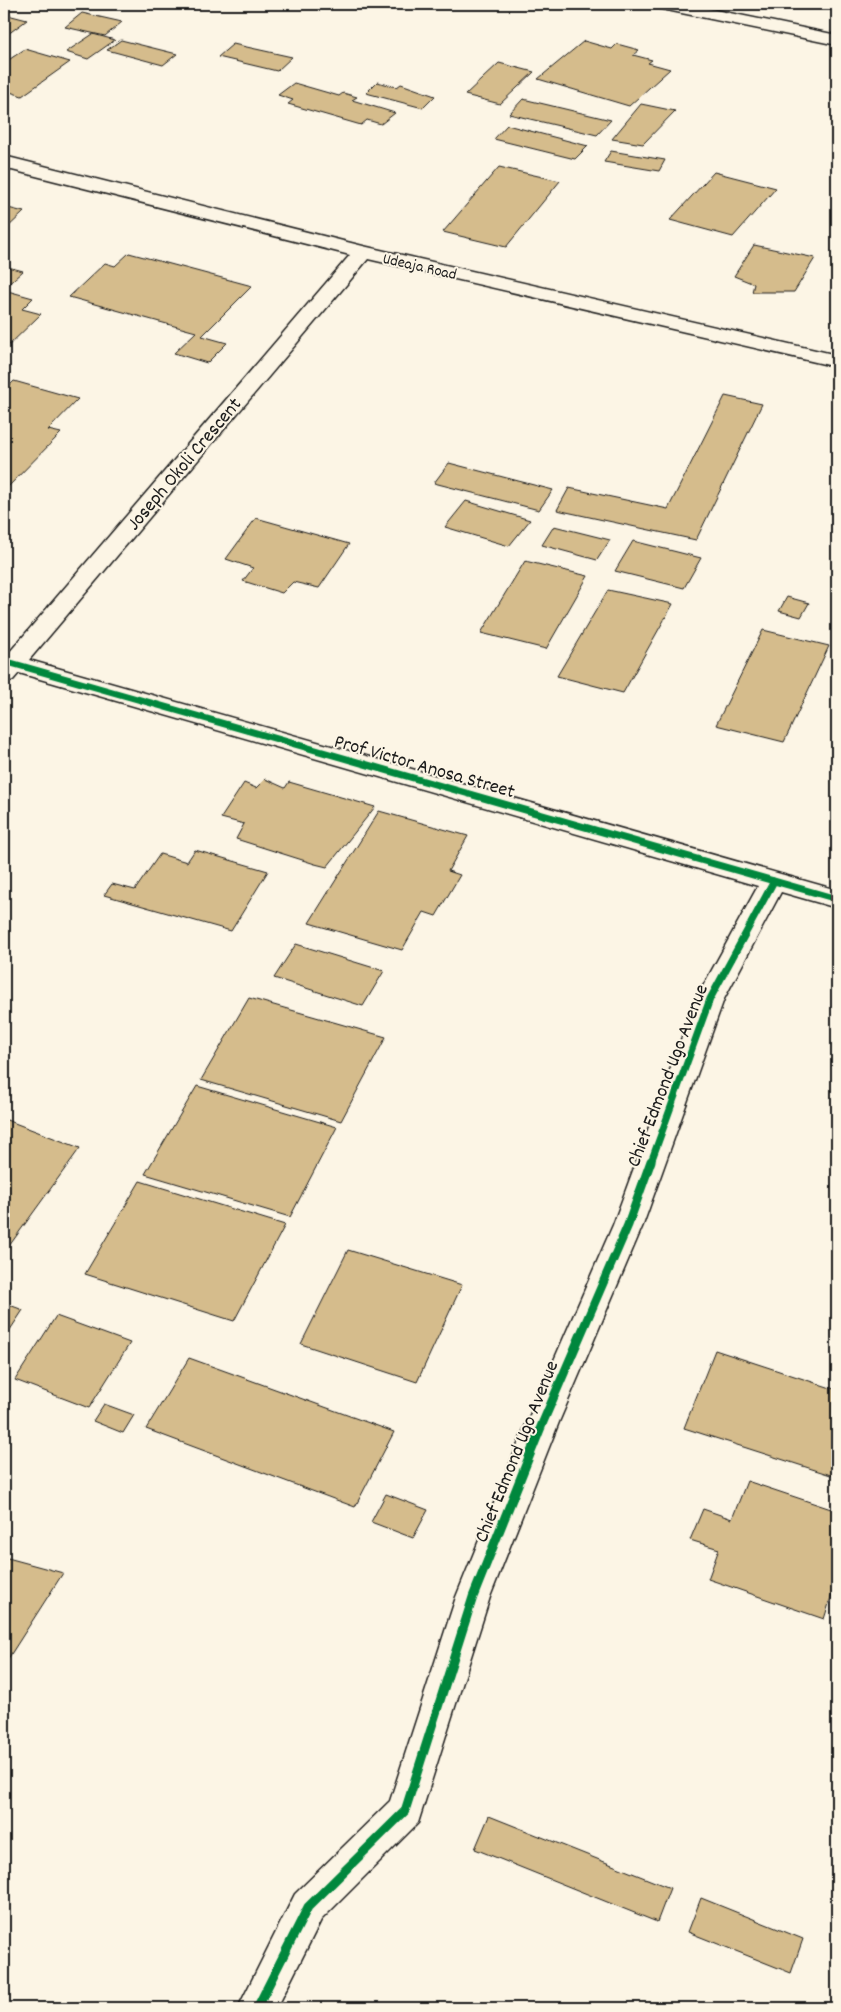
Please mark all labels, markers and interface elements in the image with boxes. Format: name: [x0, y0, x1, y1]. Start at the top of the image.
street label: Udeaja Road: [380, 248, 459, 287]
street label: Joseph Okoli Crescent: [121, 392, 249, 537]
street label: Prof Victor Anosa Street: [331, 729, 518, 807]
street label: Chief Edmond Ugo Avenue: [621, 980, 717, 1172]
street label: Chief Edmond Ugo Avenue: [468, 1357, 567, 1547]

